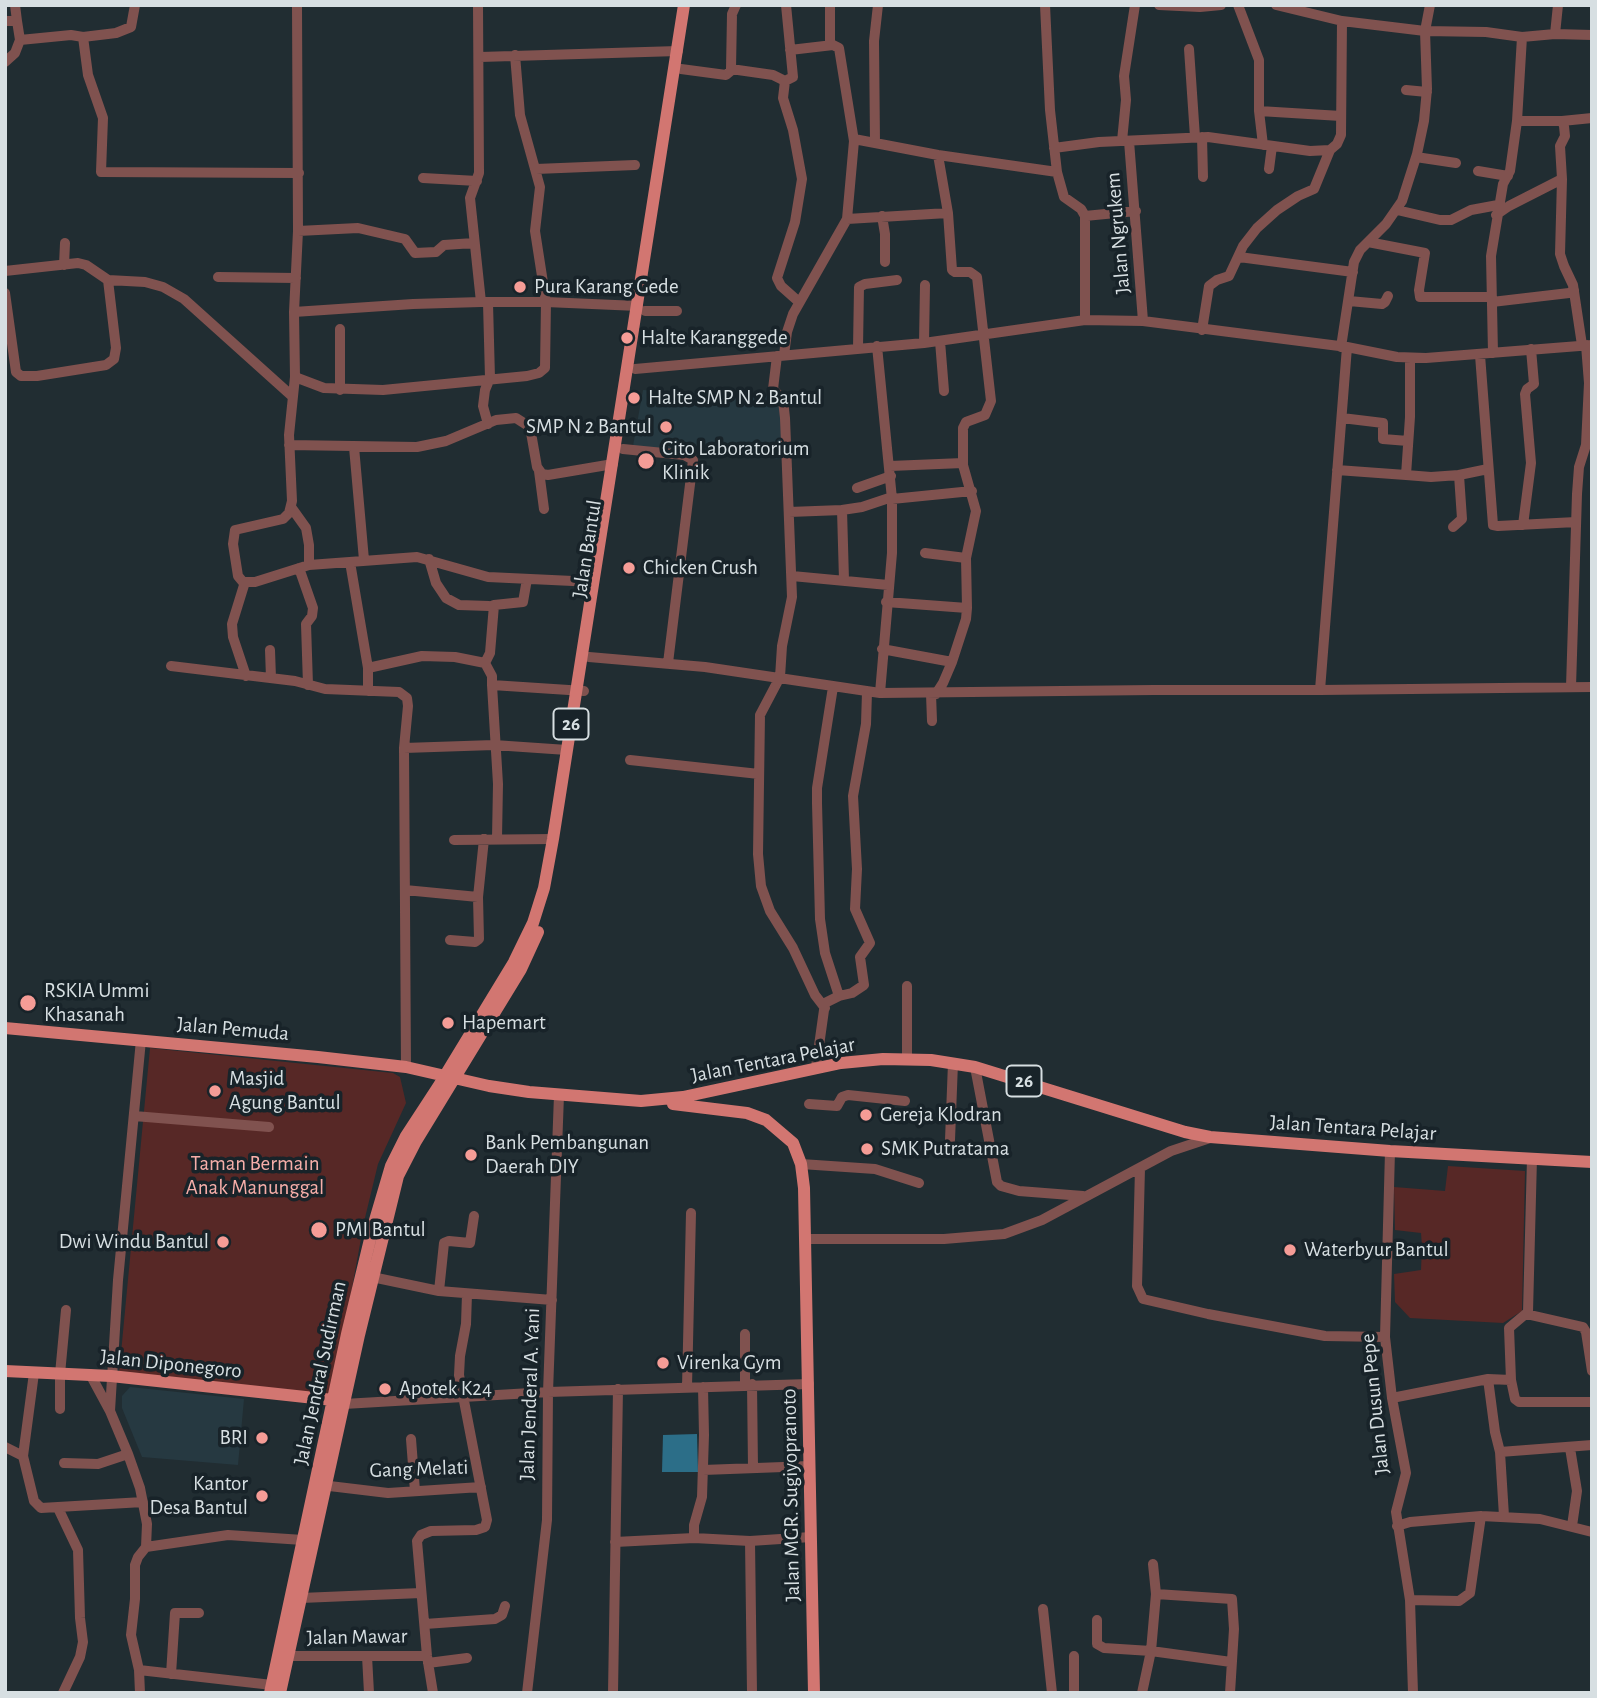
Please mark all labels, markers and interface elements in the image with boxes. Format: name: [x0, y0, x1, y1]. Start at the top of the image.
street label: Jalan Ngrukem: [1100, 171, 1136, 295]
place label: Pura Karang Gede: [534, 274, 679, 300]
marker: Pura Karang Gede: [512, 279, 528, 295]
place label: Halte Karanggede: [641, 325, 788, 351]
marker: Halte Karanggede: [619, 330, 635, 346]
place label: Halte SMP N 2 Bantul: [648, 385, 822, 411]
marker: Halte SMP N 2 Bantul: [626, 390, 642, 406]
place label: SMP N 2 Bantul: [526, 414, 652, 440]
marker: SMP N 2 Bantul: [658, 419, 674, 435]
place label: Cito Laboratorium Klinik: [662, 436, 809, 486]
marker: Cito Laboratorium Klinik: [636, 451, 656, 471]
street label: Jalan Bantul: [567, 498, 607, 600]
place label: Chicken Crush: [643, 555, 758, 581]
marker: Chicken Crush: [621, 560, 637, 576]
road number: 26: [554, 708, 588, 740]
place label: RSKIA Ummi Khasanah: [44, 978, 149, 1028]
marker: RSKIA Ummi Khasanah: [18, 993, 38, 1013]
place label: Hapemart: [462, 1010, 546, 1036]
street label: Jalan Pemuda: [176, 1012, 290, 1046]
marker: Hapemart: [440, 1015, 456, 1031]
street label: Jalan Tentara Pelajar: [689, 1032, 857, 1088]
road number: 26: [1006, 1065, 1042, 1096]
place label: Masjid Agung Bantul: [229, 1066, 341, 1116]
marker: Masjid Agung Bantul: [207, 1083, 223, 1099]
place label: Gereja Klodran: [880, 1102, 1002, 1128]
marker: Gereja Klodran: [858, 1107, 874, 1123]
street label: Jalan Tentara Pelajar: [1269, 1110, 1437, 1146]
place label: Bank Pembangunan Daerah DIY: [485, 1130, 649, 1180]
place label: SMK Putratama: [881, 1136, 1009, 1162]
marker: SMK Putratama: [859, 1141, 875, 1157]
marker: Bank Pembangunan Daerah DIY: [463, 1147, 479, 1163]
park label: Taman Bermain Anak Manunggal: [186, 1151, 324, 1201]
place label: PMI Bantul: [335, 1217, 426, 1243]
marker: PMI Bantul: [309, 1220, 329, 1240]
place label: Dwi Windu Bantul: [59, 1229, 209, 1255]
marker: Dwi Windu Bantul: [215, 1234, 231, 1250]
place label: Waterbyur Bantul: [1304, 1237, 1449, 1263]
marker: Waterbyur Bantul: [1282, 1242, 1298, 1258]
street label: Jalan Jendral Sudirman: [288, 1279, 352, 1467]
street label: Jalan Jenderal A. Yani: [514, 1307, 546, 1481]
street label: Jalan Dusun Pepe: [1355, 1332, 1395, 1476]
street label: Jalan Diponegoro: [99, 1344, 243, 1384]
place label: Virenka Gym: [677, 1350, 781, 1376]
marker: Virenka Gym: [655, 1355, 671, 1371]
place label: Apotek K24: [399, 1376, 492, 1402]
marker: Apotek K24: [377, 1381, 393, 1397]
street label: Jalan MGR. Sugiyopranoto: [777, 1388, 805, 1602]
place label: BRI: [219, 1425, 248, 1451]
marker: BRI: [254, 1430, 270, 1446]
street label: Gang Melati: [369, 1455, 469, 1483]
place label: Kantor Desa Bantul: [150, 1471, 248, 1521]
marker: Kantor Desa Bantul: [254, 1488, 270, 1504]
street label: Jalan Mawar: [306, 1624, 408, 1650]

